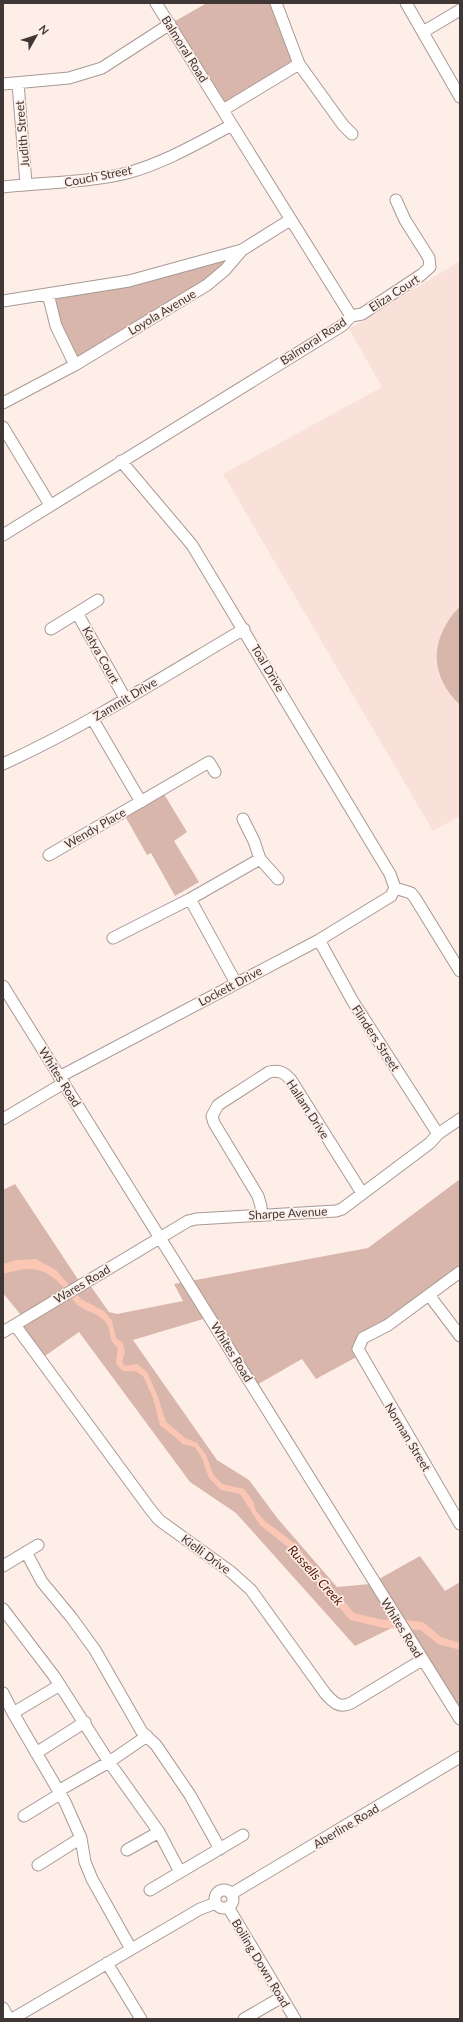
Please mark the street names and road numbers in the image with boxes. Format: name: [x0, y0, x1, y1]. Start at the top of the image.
street label: Balmoral Road: [159, 13, 211, 85]
street label: Judith Street: [12, 99, 32, 168]
street label: Couch Street: [63, 162, 134, 190]
street label: Eliza Court: [366, 271, 423, 315]
street label: Loyola Avenue: [125, 286, 199, 338]
street label: Balmoral Road: [277, 314, 349, 368]
street label: Katya Court: [79, 624, 123, 687]
street label: Toal Drive: [248, 641, 288, 695]
street label: Zammit Drive: [90, 674, 160, 724]
street label: Wendy Place: [62, 804, 128, 852]
street label: Lockett Drive: [195, 963, 265, 1009]
street label: Flinders Street: [349, 1002, 403, 1075]
street label: Whites Road: [36, 1044, 84, 1110]
street label: Hallam Drive: [283, 1076, 333, 1142]
street label: Sharpe Avenue: [248, 1203, 328, 1223]
street label: Wares Road: [51, 1261, 113, 1307]
street label: Whites Road: [208, 1319, 256, 1385]
street label: Norman Street: [382, 1400, 435, 1475]
street label: Kielli Drive: [178, 1531, 234, 1577]
street label: Whites Road: [378, 1595, 426, 1661]
street label: Aberline Road: [310, 1801, 382, 1851]
street label: Boiling Down Road: [229, 1916, 293, 2010]

